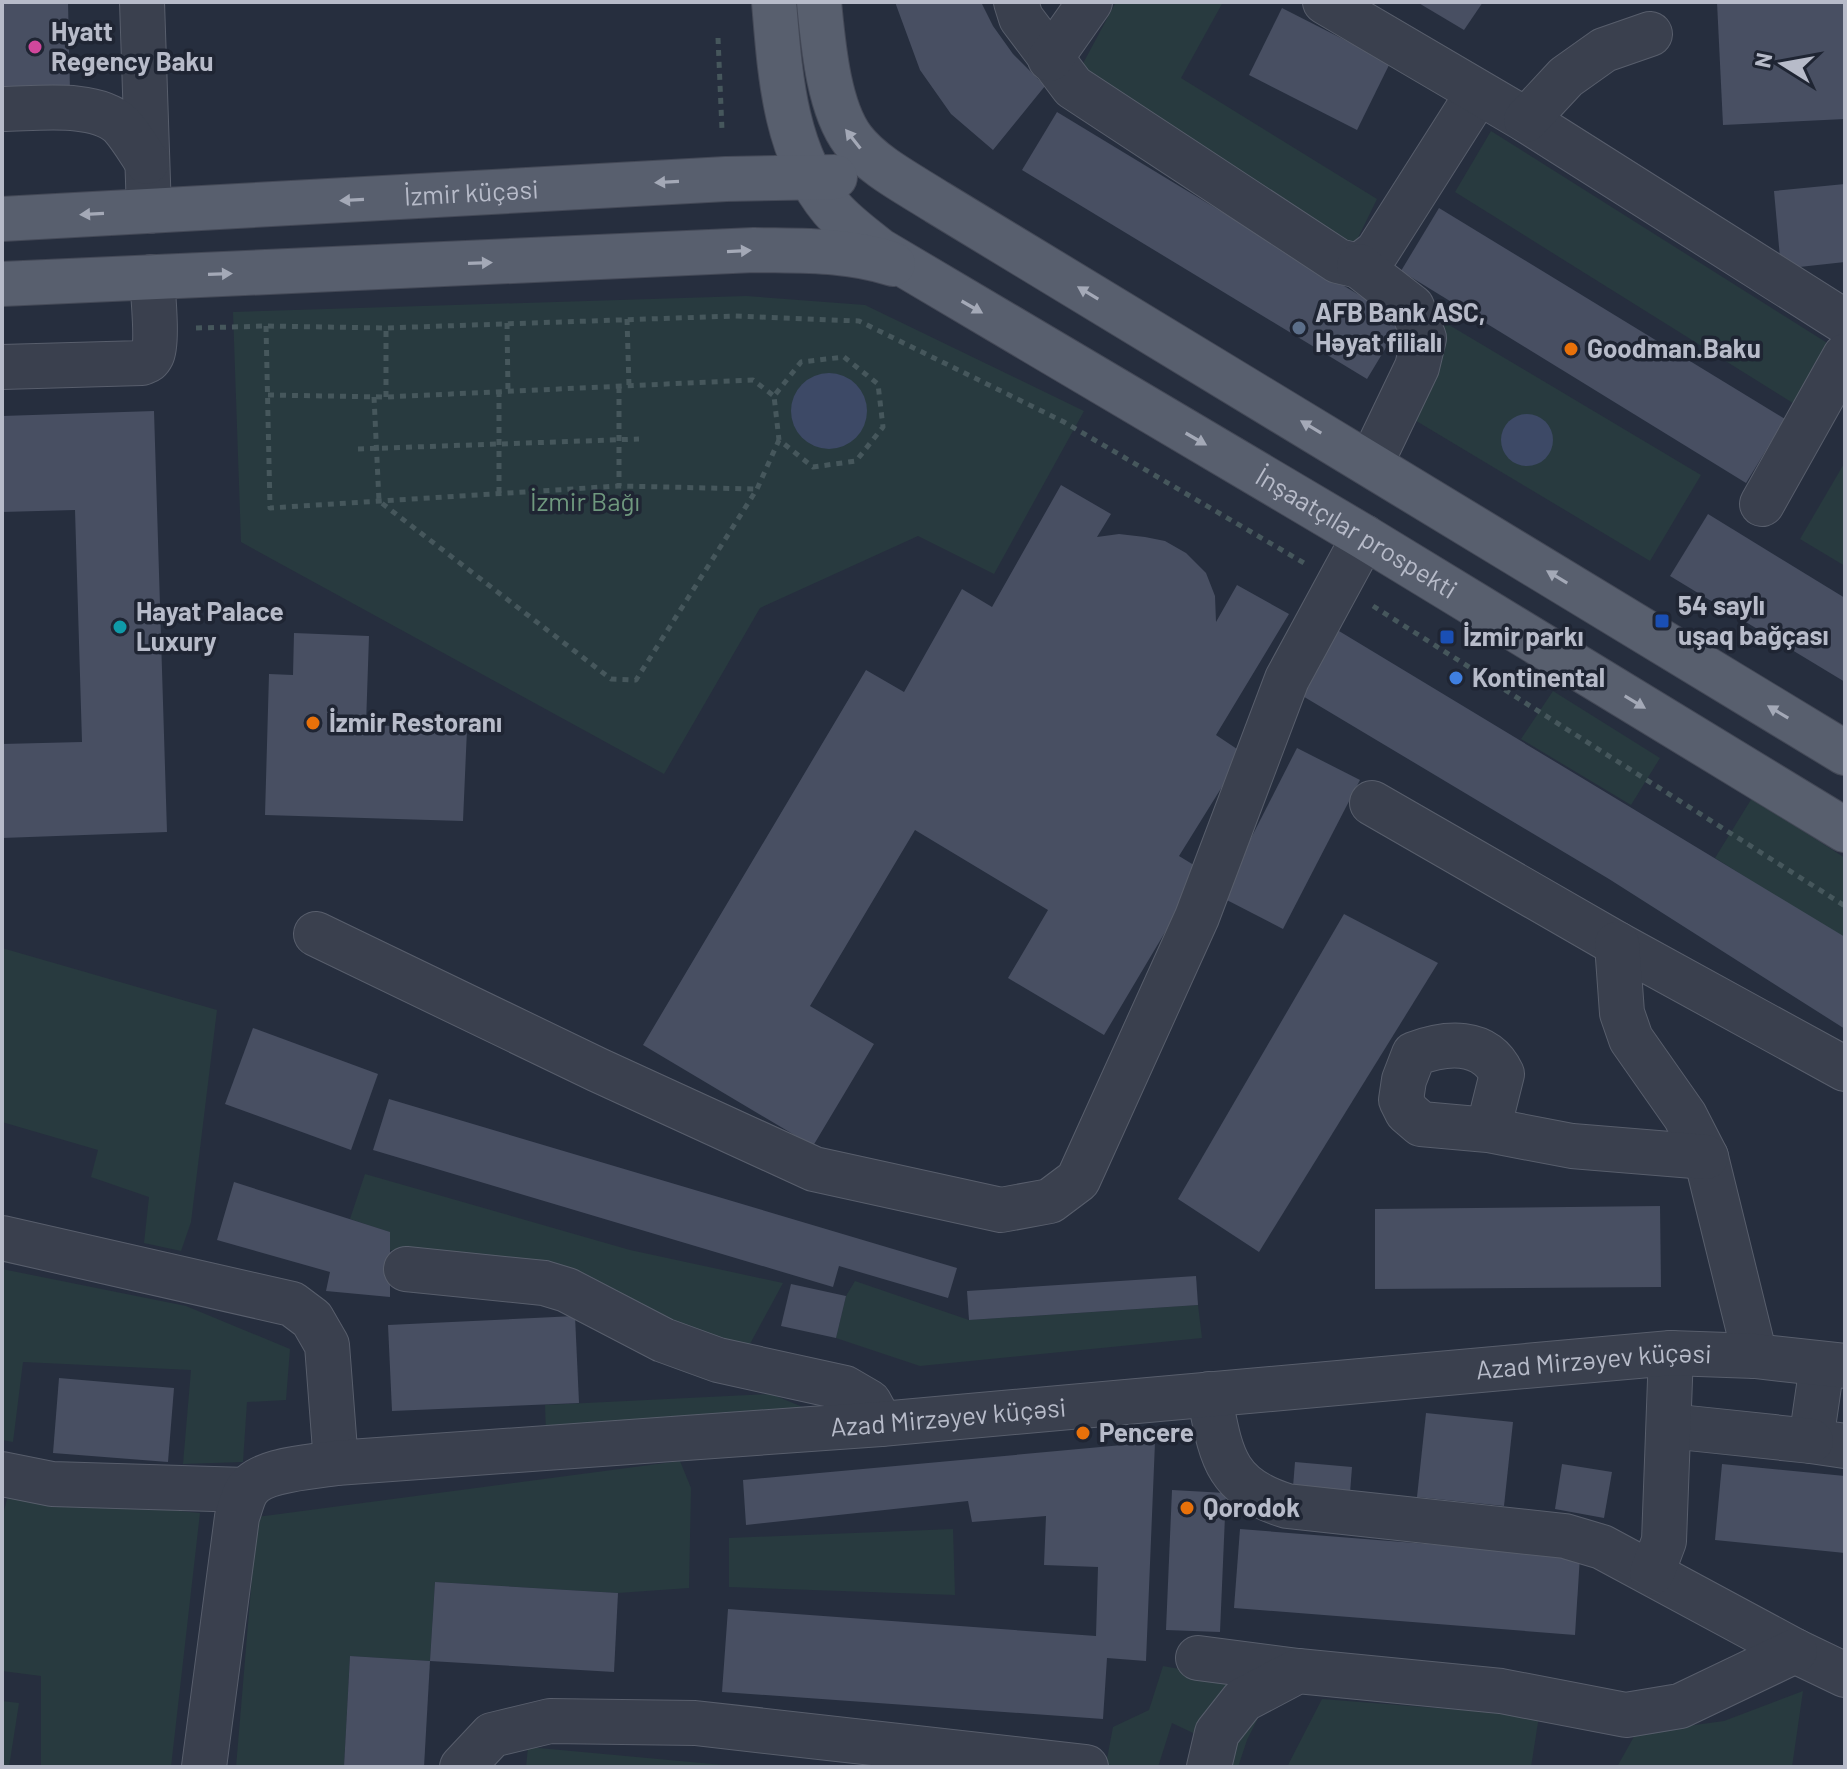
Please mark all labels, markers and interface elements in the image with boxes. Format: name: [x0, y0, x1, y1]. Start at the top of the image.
place label: Hyatt Regency Baku: [51, 15, 214, 76]
north arrow: [1743, 24, 1823, 104]
marker: Hyatt Regency Baku: [26, 38, 44, 56]
text: N: [1748, 50, 1777, 70]
one-way arrow: [846, 129, 862, 149]
street label: İzmir küçəsi: [403, 172, 539, 211]
one-way arrow: [654, 176, 679, 189]
one-way arrow: [339, 194, 364, 207]
one-way arrow: [79, 208, 104, 221]
one-way arrow: [727, 244, 752, 257]
one-way arrow: [468, 256, 493, 269]
one-way arrow: [208, 267, 233, 280]
one-way arrow: [1077, 286, 1099, 300]
place label: AFB Bank ASC, Həyat filialı: [1315, 296, 1486, 357]
one-way arrow: [961, 300, 983, 314]
marker: AFB Bank ASC, Həyat filialı: [1290, 319, 1308, 337]
place label: Goodman.Baku: [1587, 332, 1761, 363]
marker: Goodman.Baku: [1562, 340, 1580, 358]
one-way arrow: [1300, 420, 1322, 434]
one-way arrow: [1185, 431, 1208, 445]
street label: İnşaatçılar prospekti: [1251, 460, 1463, 604]
park label: İzmir Bağı: [530, 485, 640, 516]
one-way arrow: [1546, 570, 1568, 584]
place label: 54 saylı uşaq bağçası: [1678, 589, 1829, 650]
place label: Hayat Palace Luxury: [136, 595, 284, 656]
marker: 54 saylı uşaq bağçası: [1653, 612, 1671, 630]
marker: Hayat Palace Luxury: [111, 618, 129, 636]
place label: İzmir parkı: [1463, 620, 1584, 651]
marker: İzmir parkı: [1438, 628, 1456, 646]
place label: Kontinental: [1472, 661, 1605, 692]
marker: Kontinental: [1447, 669, 1465, 687]
one-way arrow: [1624, 695, 1646, 709]
one-way arrow: [1768, 705, 1789, 720]
place label: İzmir Restoranı: [329, 706, 502, 737]
marker: İzmir Restoranı: [304, 714, 322, 732]
street label: Azad Mirzəyev küçəsi: [1474, 1336, 1712, 1384]
street label: Azad Mirzəyev küçəsi: [829, 1390, 1067, 1442]
place label: Pencere: [1099, 1416, 1194, 1447]
marker: Pencere: [1074, 1424, 1092, 1442]
place label: Qorodok: [1203, 1491, 1300, 1522]
marker: Qorodok: [1178, 1499, 1196, 1517]

